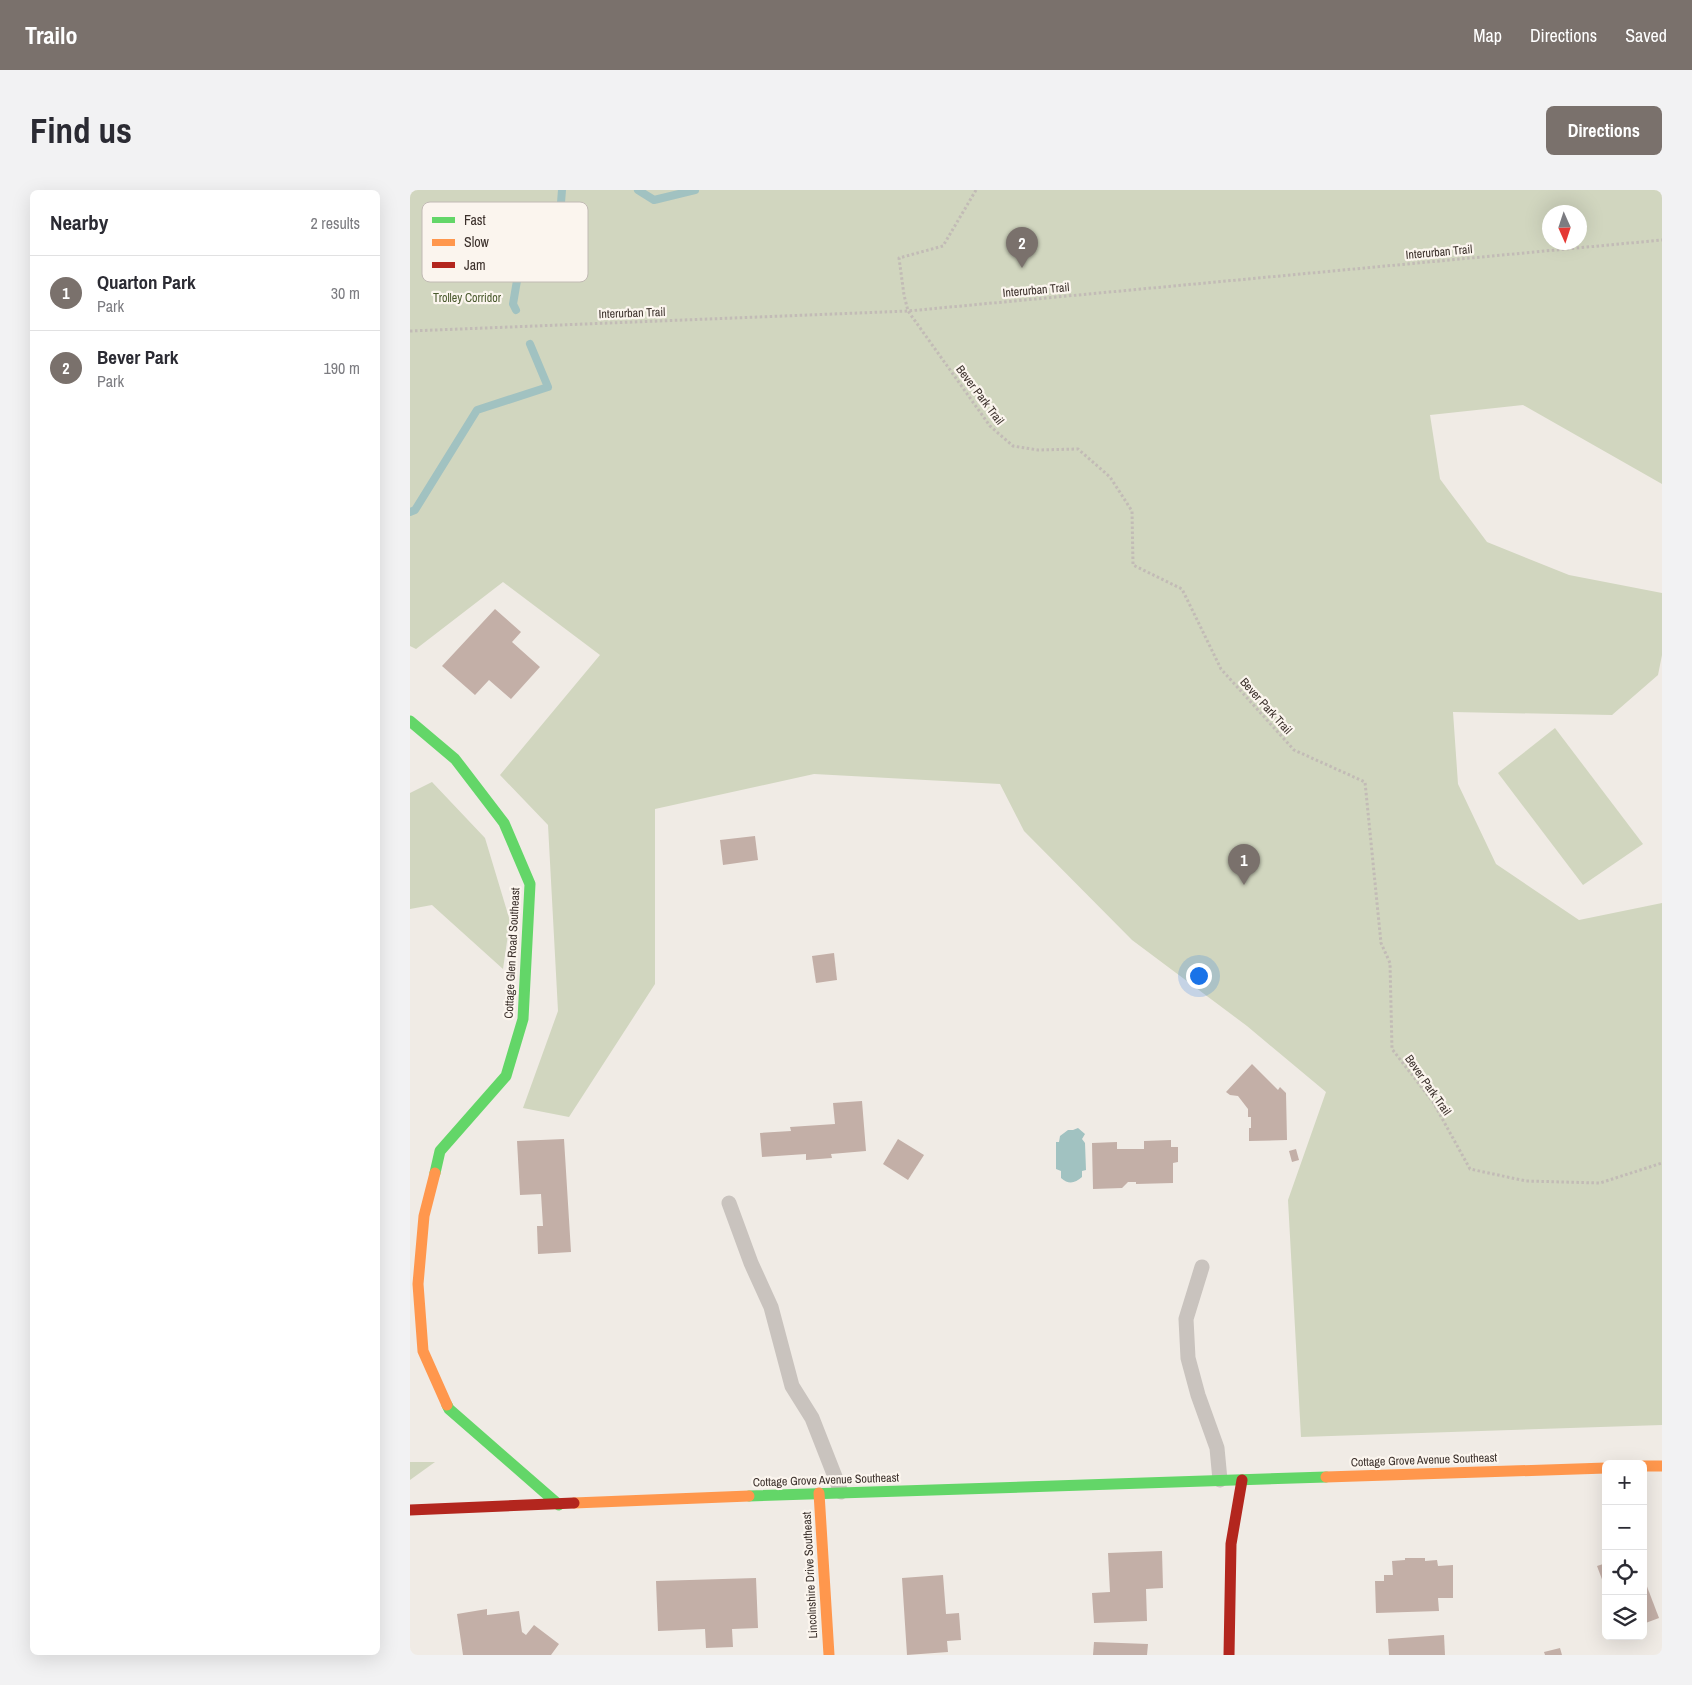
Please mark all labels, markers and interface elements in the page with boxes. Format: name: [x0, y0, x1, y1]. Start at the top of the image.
text: Trailo: [25, 19, 78, 51]
text: Map: [1473, 23, 1502, 48]
text: Directions: [1530, 23, 1597, 48]
text: Saved: [1625, 23, 1667, 48]
button: Directions: [1546, 106, 1662, 155]
text: Find us: [30, 107, 132, 154]
legend: [422, 202, 588, 282]
north arrow: [1542, 205, 1587, 250]
text: Nearby: [50, 208, 108, 237]
text: Fast: [464, 211, 486, 229]
text: 2 results: [310, 212, 360, 234]
pin: 2: [1006, 227, 1038, 268]
text: Slow: [464, 233, 490, 251]
street label: Interurban Trail: [1405, 241, 1473, 263]
text: Jam: [464, 256, 486, 274]
text: Quarton Park: [97, 269, 196, 295]
street label: Interurban Trail: [1002, 279, 1070, 301]
text: 1: [62, 282, 70, 304]
text: 30 m: [331, 282, 360, 304]
park label: Trolley Corridor: [433, 290, 502, 306]
text: Park: [97, 295, 124, 317]
street label: Interurban Trail: [598, 304, 666, 322]
text: Bever Park: [97, 344, 178, 370]
text: 2: [62, 357, 70, 379]
text: 190 m: [324, 357, 360, 379]
street label: Bever Park Trail: [952, 362, 1008, 428]
text: Park: [97, 370, 124, 392]
street label: Bever Park Trail: [1236, 674, 1296, 738]
pin: 1: [1228, 844, 1260, 885]
street label: Cottage Glen Road Southeast: [501, 887, 523, 1019]
your location: [1186, 963, 1212, 989]
street label: Bever Park Trail: [1401, 1052, 1455, 1118]
street label: Cottage Grove Avenue Southeast: [1351, 1449, 1498, 1471]
map controls: [1602, 1460, 1647, 1640]
button: +: [1602, 1460, 1647, 1505]
street label: Cottage Grove Avenue Southeast: [753, 1469, 900, 1491]
button: −: [1602, 1505, 1647, 1550]
street label: Lincolnshire Drive Southeast: [799, 1511, 821, 1639]
button: locate: [1602, 1550, 1647, 1595]
button: layers: [1602, 1595, 1647, 1640]

